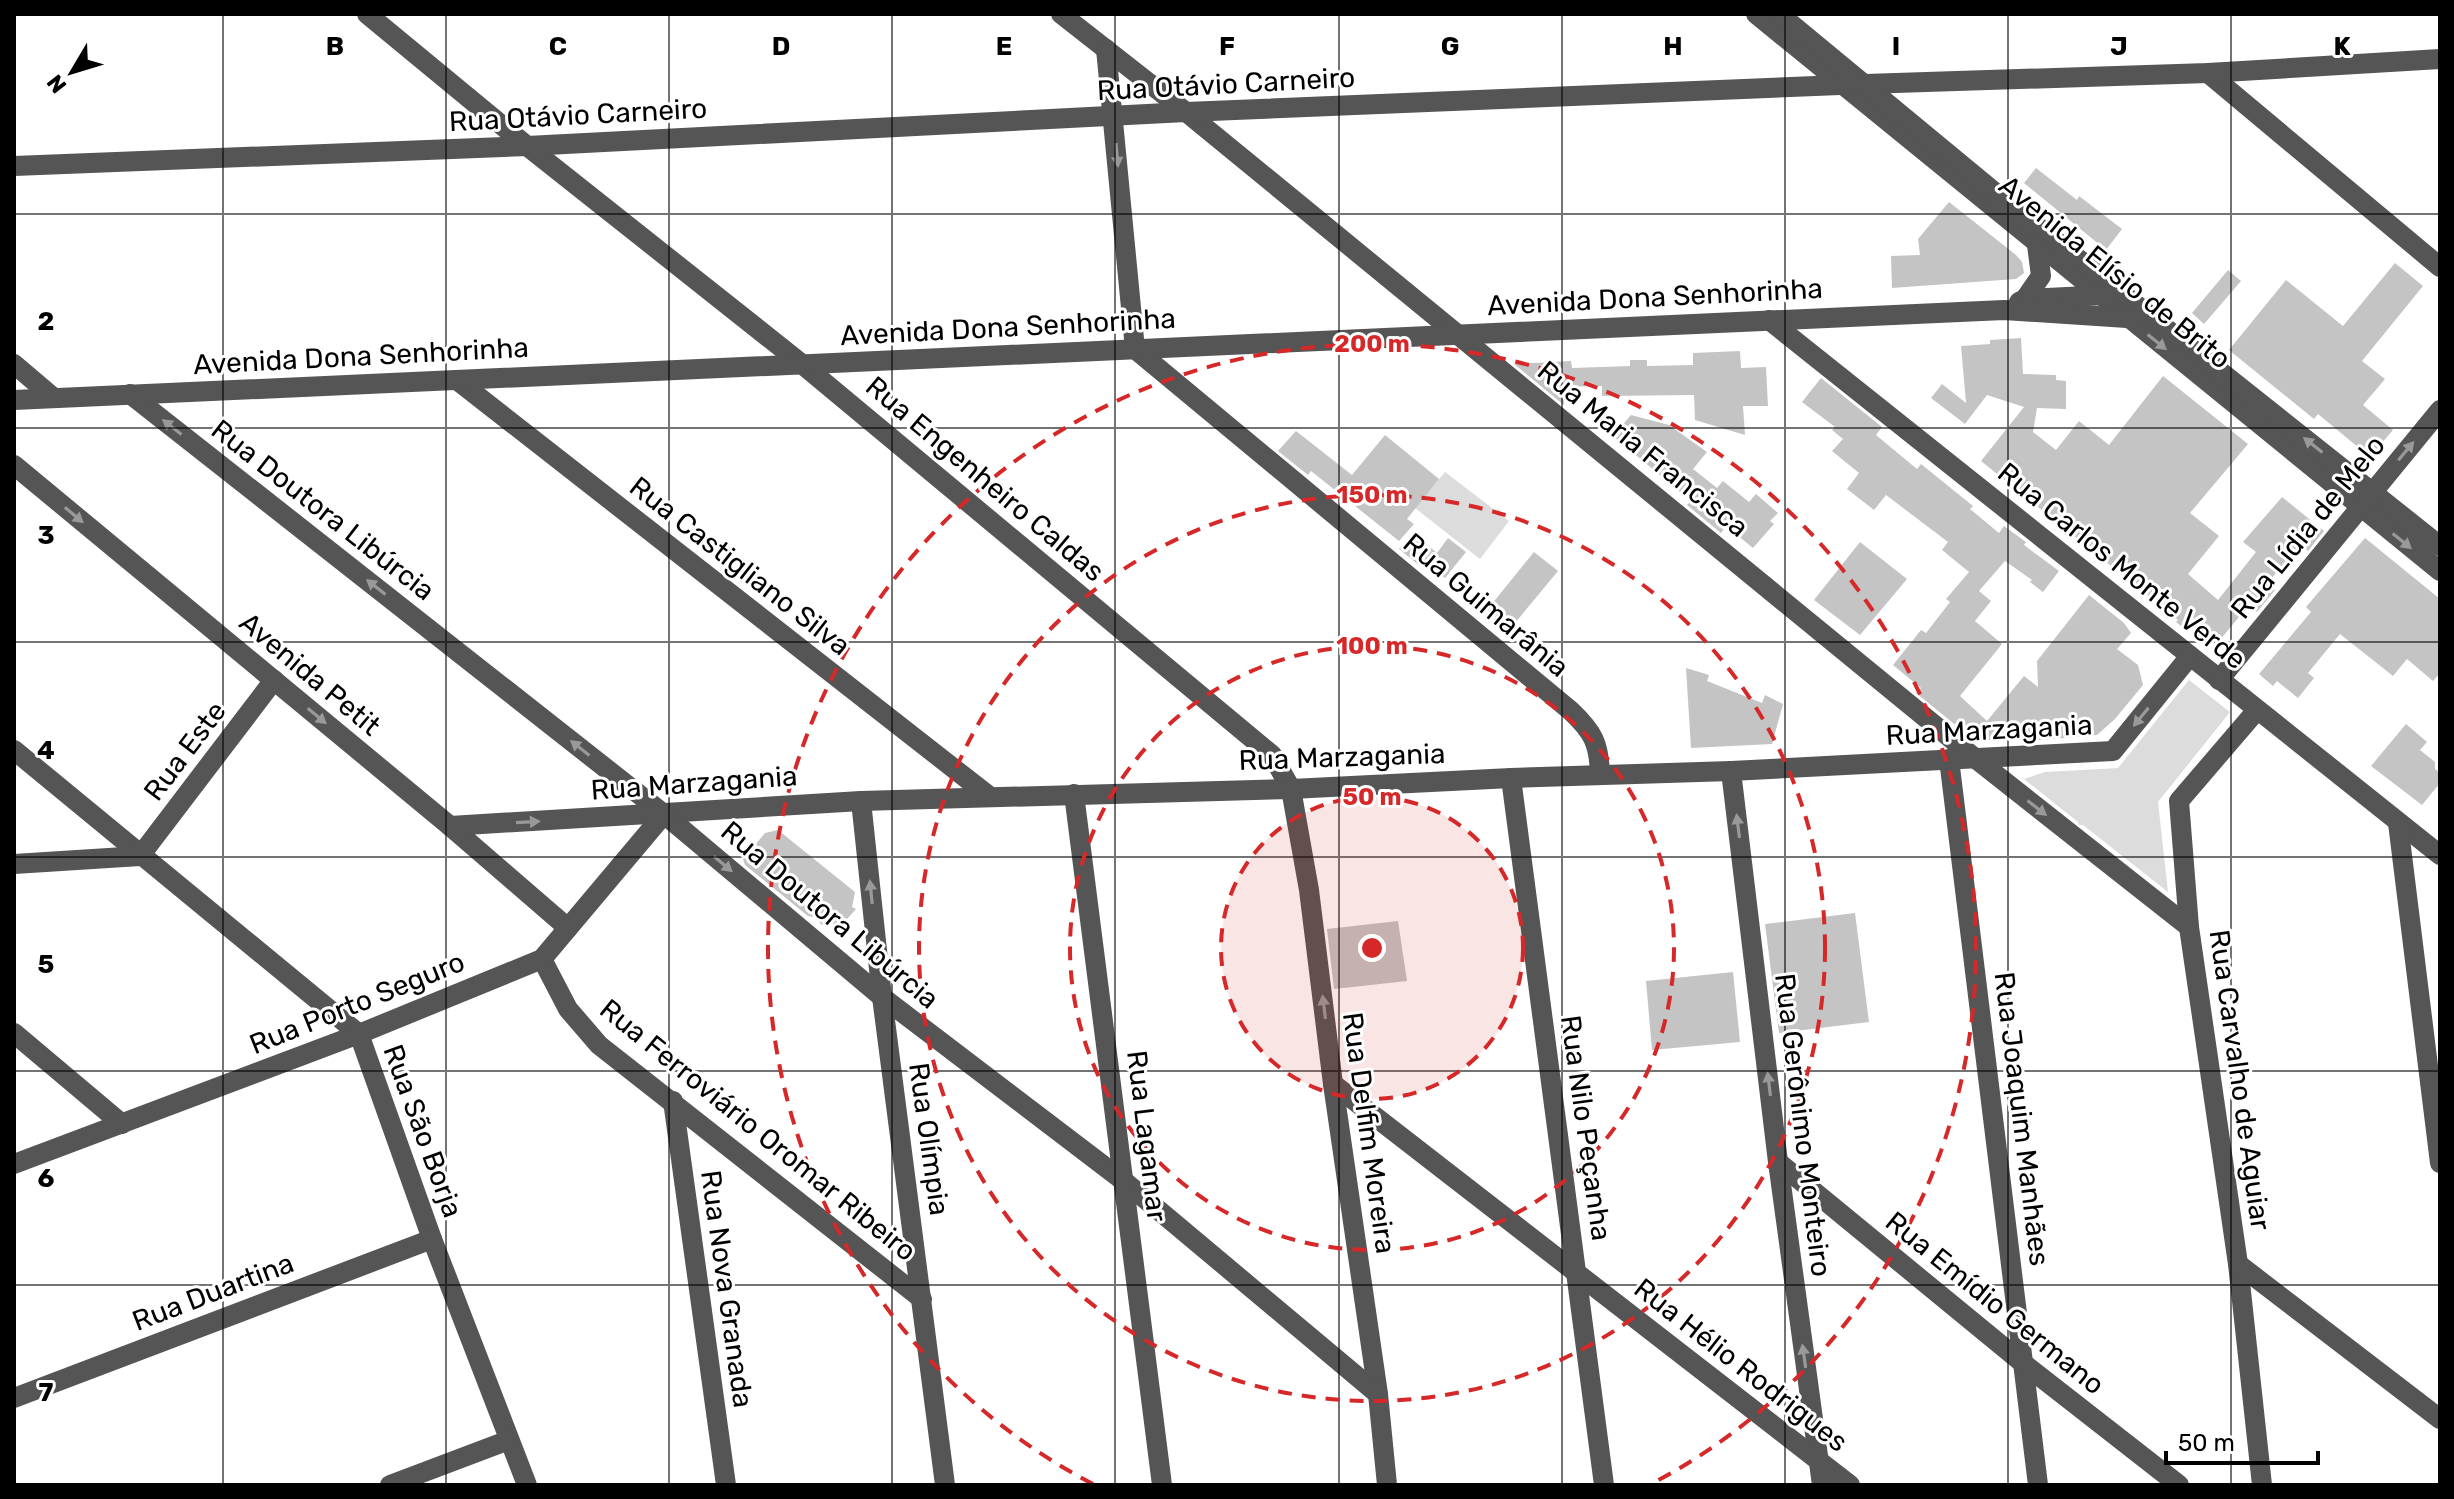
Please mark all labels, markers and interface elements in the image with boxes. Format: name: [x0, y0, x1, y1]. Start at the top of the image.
text: B: [326, 31, 344, 62]
text: C: [549, 31, 567, 62]
text: D: [772, 31, 790, 62]
text: E: [996, 31, 1012, 62]
text: F: [1219, 31, 1235, 62]
text: G: [1441, 31, 1459, 62]
text: H: [1663, 31, 1683, 62]
text: I: [1892, 31, 1900, 62]
text: J: [2110, 31, 2128, 62]
text: K: [2333, 31, 2351, 62]
north arrow: [32, 32, 112, 112]
street label: Rua Otávio Carneiro: [1096, 61, 1356, 107]
text: N: [41, 69, 72, 99]
street label: Rua Otávio Carneiro: [448, 92, 708, 138]
one-way arrow: [1110, 143, 1123, 168]
street label: Avenida Elísio de Brito: [1993, 169, 2237, 375]
street label: Avenida Dona Senhorinha: [1486, 272, 1824, 322]
street label: Avenida Dona Senhorinha: [839, 302, 1177, 352]
text: 2: [38, 306, 54, 337]
text: 200 m: [1334, 330, 1410, 358]
street label: Avenida Dona Senhorinha: [192, 331, 530, 381]
one-way arrow: [2147, 333, 2167, 350]
street label: Rua Maria Francisca: [1531, 354, 1755, 544]
street label: Rua Engenheiro Caldas: [859, 370, 1111, 588]
street label: Rua Doutora Libúrcia: [205, 413, 441, 607]
one-way arrow: [162, 419, 182, 435]
street label: Rua Lídia de Melo: [2224, 429, 2392, 625]
one-way arrow: [2303, 437, 2323, 454]
one-way arrow: [2397, 441, 2414, 461]
street label: Rua Carlos Monte Verde: [1991, 456, 2253, 676]
street label: Rua Castigliano Silva: [623, 470, 857, 662]
text: 150 m: [1337, 481, 1407, 509]
one-way arrow: [64, 506, 84, 523]
text: 3: [37, 520, 55, 551]
street label: Rua Guimarânia: [1397, 526, 1575, 684]
one-way arrow: [2392, 532, 2412, 549]
one-way arrow: [366, 580, 386, 596]
street label: Avenida Petit: [233, 606, 387, 742]
text: 100 m: [1336, 632, 1408, 660]
street label: Rua Este: [137, 695, 233, 807]
one-way arrow: [307, 707, 327, 724]
one-way arrow: [2133, 707, 2150, 727]
street label: Rua Marzagania: [1885, 708, 2093, 752]
text: 4: [37, 735, 55, 766]
street label: Rua Marzagania: [1238, 737, 1446, 777]
one-way arrow: [570, 740, 590, 757]
street label: Rua Marzagania: [590, 759, 798, 807]
text: 50 m: [1343, 783, 1401, 811]
one-way arrow: [2027, 799, 2047, 815]
one-way arrow: [1731, 813, 1744, 838]
street label: Rua Doutora Libúrcia: [715, 814, 945, 1016]
one-way arrow: [516, 815, 541, 828]
one-way arrow: [713, 855, 733, 872]
one-way arrow: [864, 879, 877, 904]
street label: Rua Carvalho de Aguiar: [2203, 928, 2277, 1233]
centre of rings: [1358, 934, 1386, 962]
street label: Rua Porto Seguro: [245, 945, 469, 1061]
text: 5: [38, 949, 54, 980]
street label: Rua Joaquim Manhães: [1988, 970, 2056, 1268]
street label: Rua Gerônimo Monteiro: [1768, 972, 1838, 1278]
street label: Rua Ferroviário Oromar Ribeiro: [593, 992, 923, 1268]
one-way arrow: [1317, 994, 1330, 1019]
street label: Rua Delfim Moreira: [1336, 1010, 1402, 1256]
street label: Rua Nilo Peçanha: [1554, 1013, 1618, 1243]
street label: Rua São Borja: [376, 1040, 470, 1222]
street label: Rua Lagamar: [1120, 1049, 1174, 1224]
street label: Rua Olímpia: [902, 1061, 956, 1217]
one-way arrow: [1762, 1071, 1775, 1096]
text: 6: [38, 1163, 55, 1194]
street label: Rua Nova Granada: [694, 1168, 760, 1410]
street label: Rua Emídio Germano: [1879, 1205, 2111, 1401]
street label: Rua Duartina: [128, 1246, 298, 1338]
street label: Rua Hélio Rodrigues: [1628, 1271, 1854, 1459]
one-way arrow: [1797, 1343, 1810, 1368]
text: 7: [39, 1377, 54, 1408]
scale bar: [2166, 1415, 2318, 1465]
text: 50 m: [2178, 1429, 2235, 1457]

